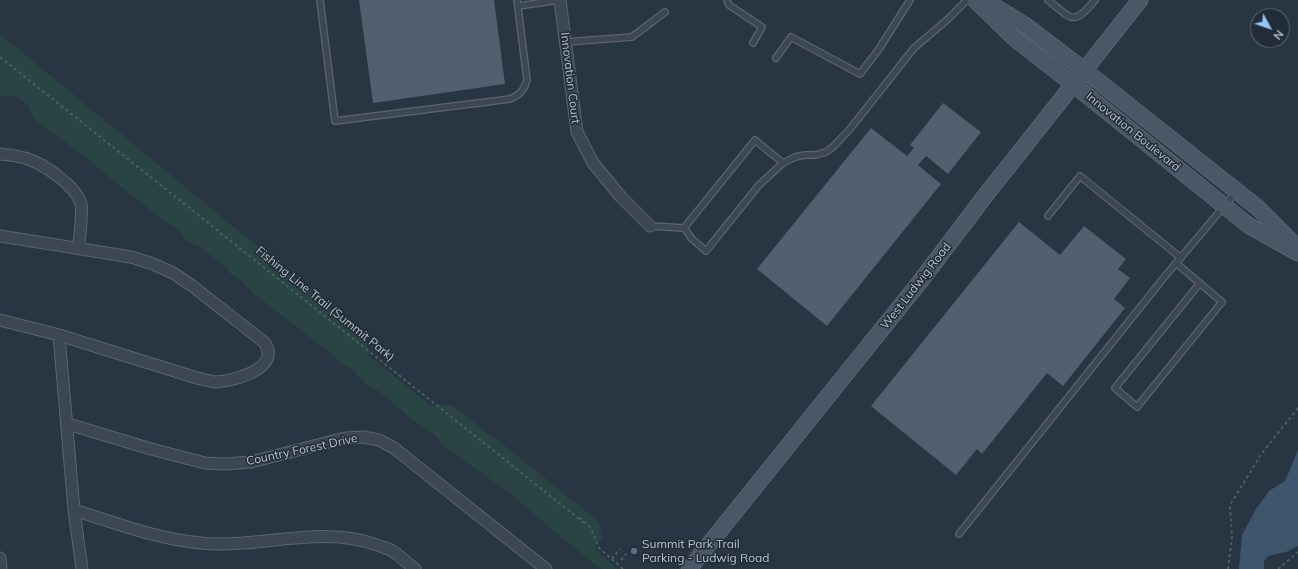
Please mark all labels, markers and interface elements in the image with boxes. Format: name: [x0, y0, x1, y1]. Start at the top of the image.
north arrow: [1250, 8, 1290, 48]
text: N: [1270, 27, 1286, 43]
street label: Innovation Court: [557, 32, 583, 124]
street label: Innovation Boulevard: [1083, 89, 1183, 175]
street label: West Ludwig Road: [878, 240, 954, 332]
street label: Fishing Line Trail (Summit Park): [253, 244, 397, 364]
street label: Country Forest Drive: [245, 431, 359, 469]
place label: Summit Park Trail Parking - Ludwig Road: [642, 537, 769, 565]
marker: Summit Park Trail Parking - Ludwig Road: [629, 546, 639, 556]

